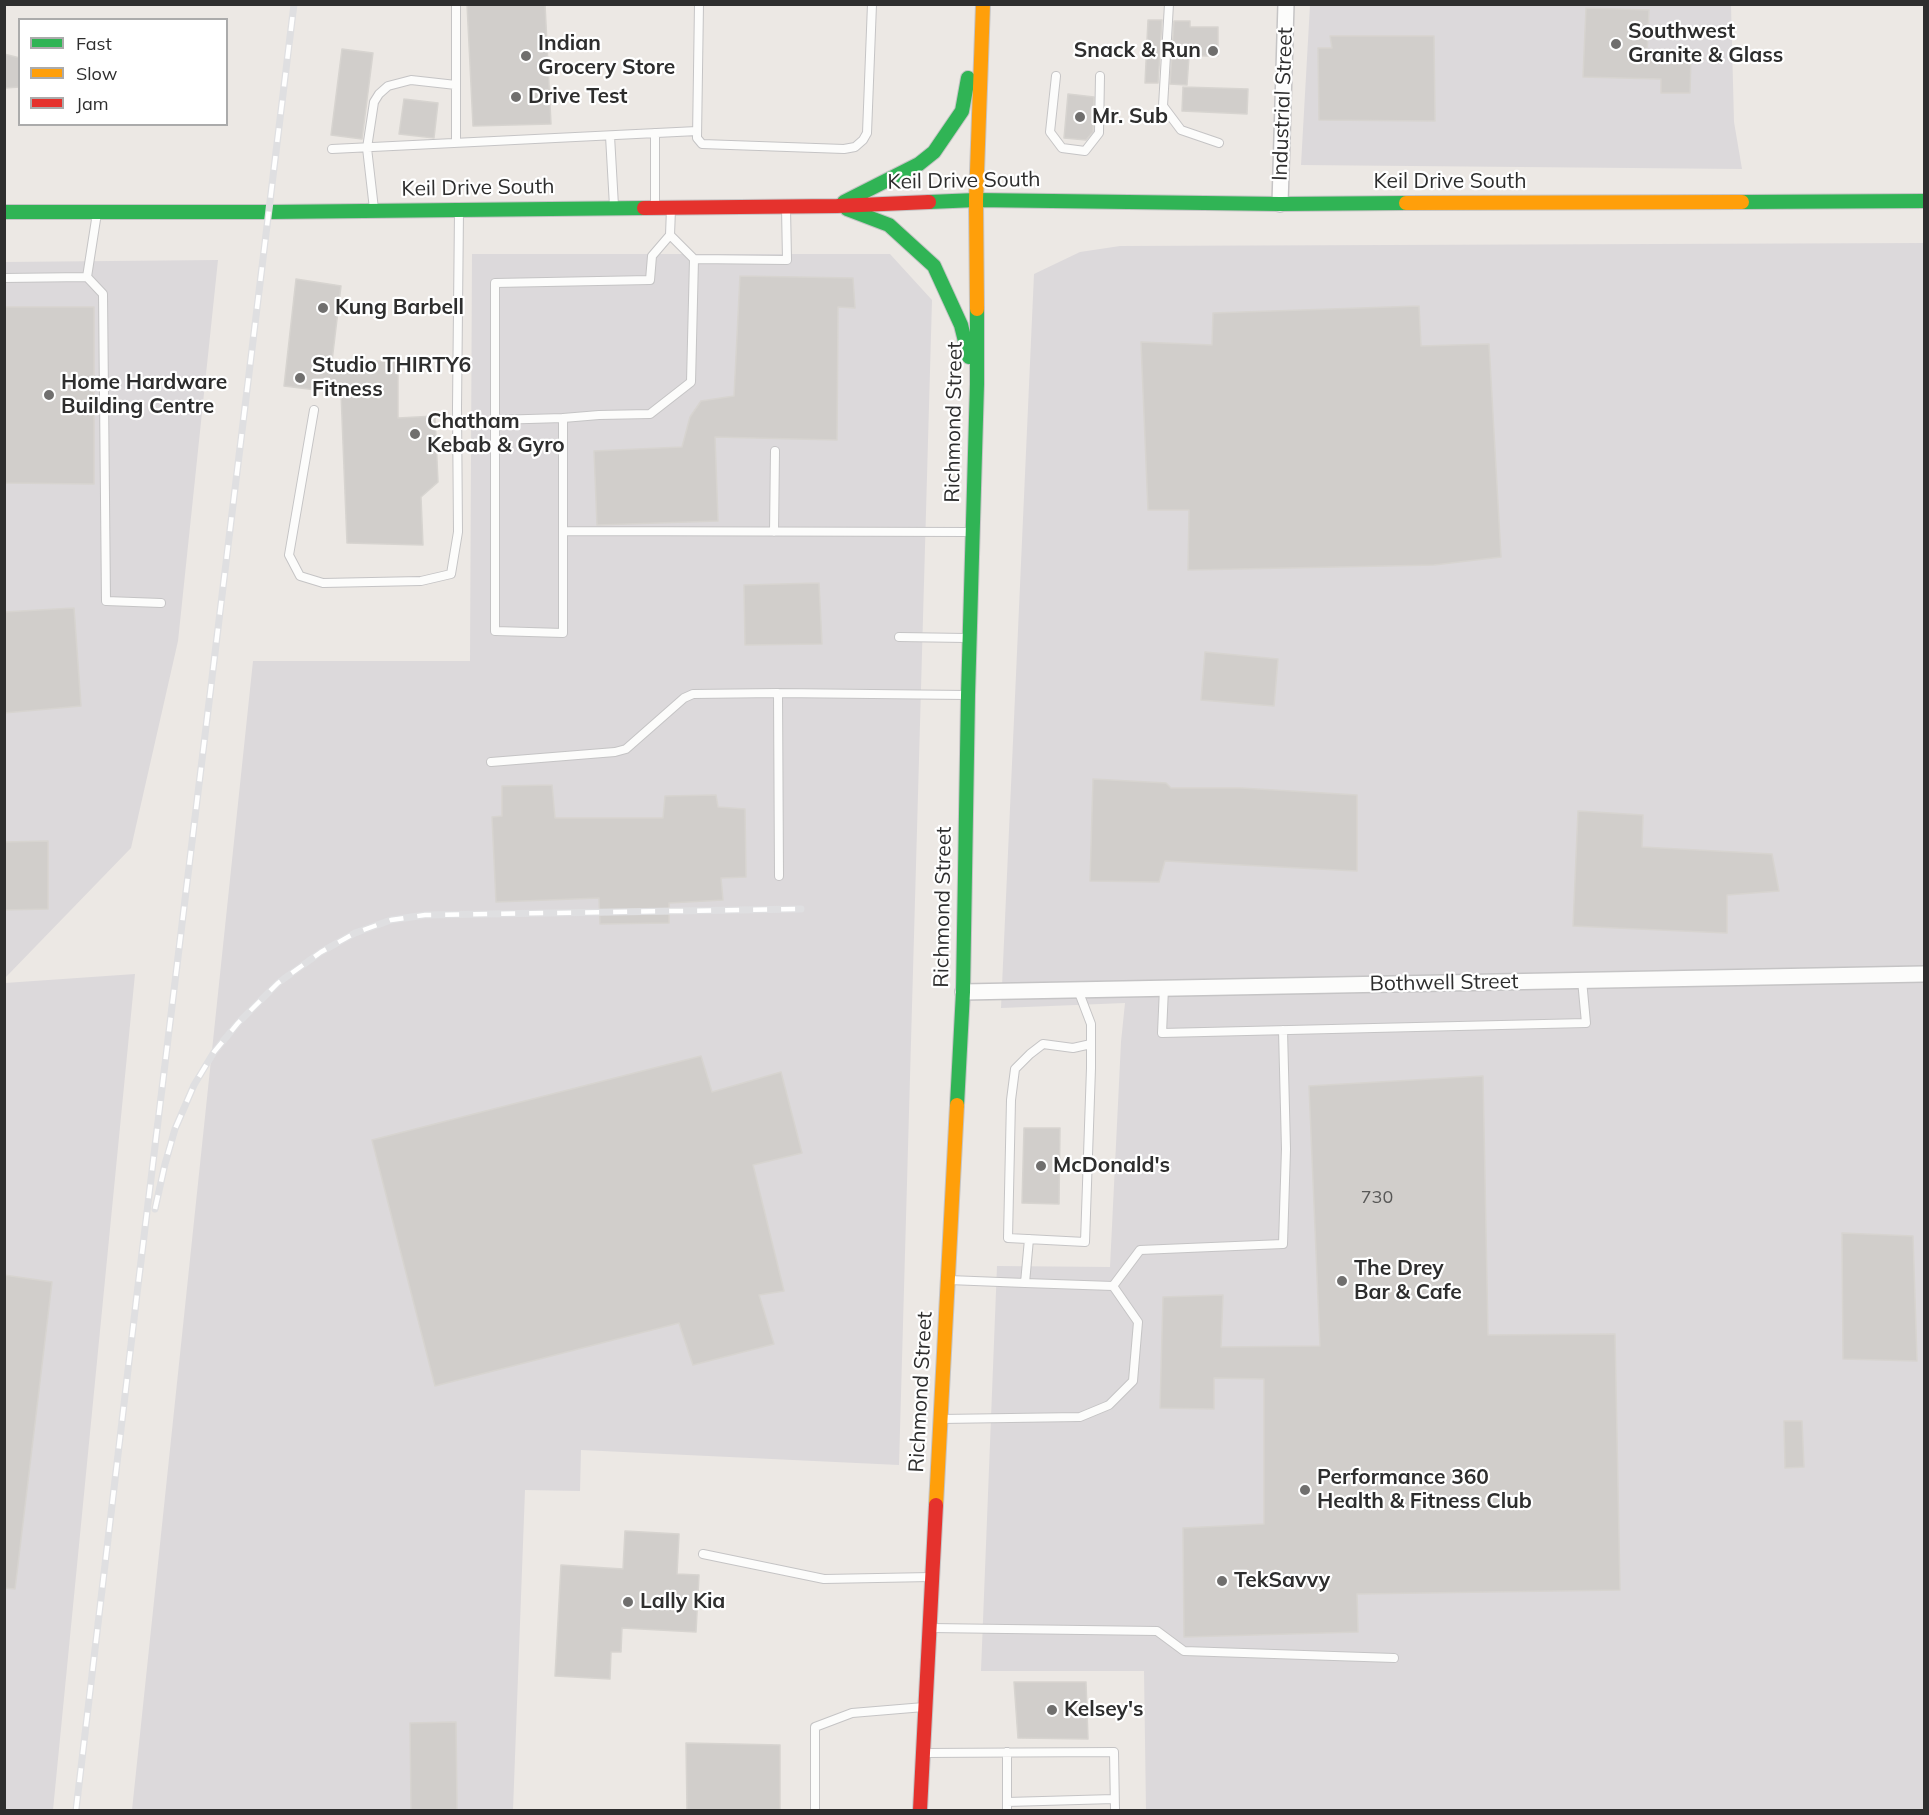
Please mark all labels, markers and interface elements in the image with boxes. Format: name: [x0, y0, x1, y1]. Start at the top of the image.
legend: [18, 18, 228, 126]
place label: Southwest Granite & Glass: [1628, 19, 1783, 69]
street label: Industrial Street: [1268, 27, 1298, 181]
place label: Indian Grocery Store: [538, 31, 675, 81]
text: Fast: [76, 32, 112, 55]
marker: Southwest Granite & Glass: [1609, 37, 1623, 51]
place label: Snack & Run: [1074, 38, 1201, 64]
marker: Snack & Run: [1206, 44, 1220, 58]
marker: Indian Grocery Store: [519, 49, 533, 63]
text: Slow: [76, 62, 117, 85]
place label: Drive Test: [528, 84, 627, 110]
marker: Drive Test: [509, 90, 523, 104]
text: Jam: [76, 92, 109, 115]
place label: Mr. Sub: [1092, 104, 1168, 130]
marker: Mr. Sub: [1073, 110, 1087, 124]
street label: Keil Drive South: [887, 167, 1041, 195]
street label: Keil Drive South: [1373, 169, 1527, 195]
street label: Keil Drive South: [401, 174, 555, 202]
place label: Kung Barbell: [335, 295, 464, 321]
marker: Kung Barbell: [316, 301, 330, 315]
street label: Richmond Street: [940, 341, 968, 503]
place label: Studio THIRTY6 Fitness: [312, 353, 471, 403]
place label: Home Hardware Building Centre: [61, 370, 227, 420]
marker: Studio THIRTY6 Fitness: [293, 371, 307, 385]
marker: Home Hardware Building Centre: [42, 388, 56, 402]
place label: Chatham Kebab & Gyro: [427, 409, 565, 459]
marker: Chatham Kebab & Gyro: [408, 427, 422, 441]
street label: Richmond Street: [929, 826, 957, 988]
street label: Bothwell Street: [1369, 969, 1519, 997]
place label: McDonald's: [1053, 1153, 1170, 1179]
marker: McDonald's: [1034, 1159, 1048, 1173]
house number: 730: [1361, 1187, 1393, 1209]
place label: The Drey Bar & Cafe: [1354, 1256, 1462, 1306]
marker: The Drey Bar & Cafe: [1335, 1274, 1349, 1288]
street label: Richmond Street: [904, 1311, 938, 1473]
place label: Performance 360 Health & Fitness Club: [1317, 1465, 1532, 1515]
marker: Performance 360 Health & Fitness Club: [1298, 1483, 1312, 1497]
place label: TekSavvy: [1234, 1568, 1330, 1594]
marker: TekSavvy: [1215, 1574, 1229, 1588]
place label: Lally Kia: [640, 1589, 725, 1615]
marker: Lally Kia: [621, 1595, 635, 1609]
place label: Kelsey's: [1064, 1697, 1144, 1723]
marker: Kelsey's: [1045, 1703, 1059, 1717]

